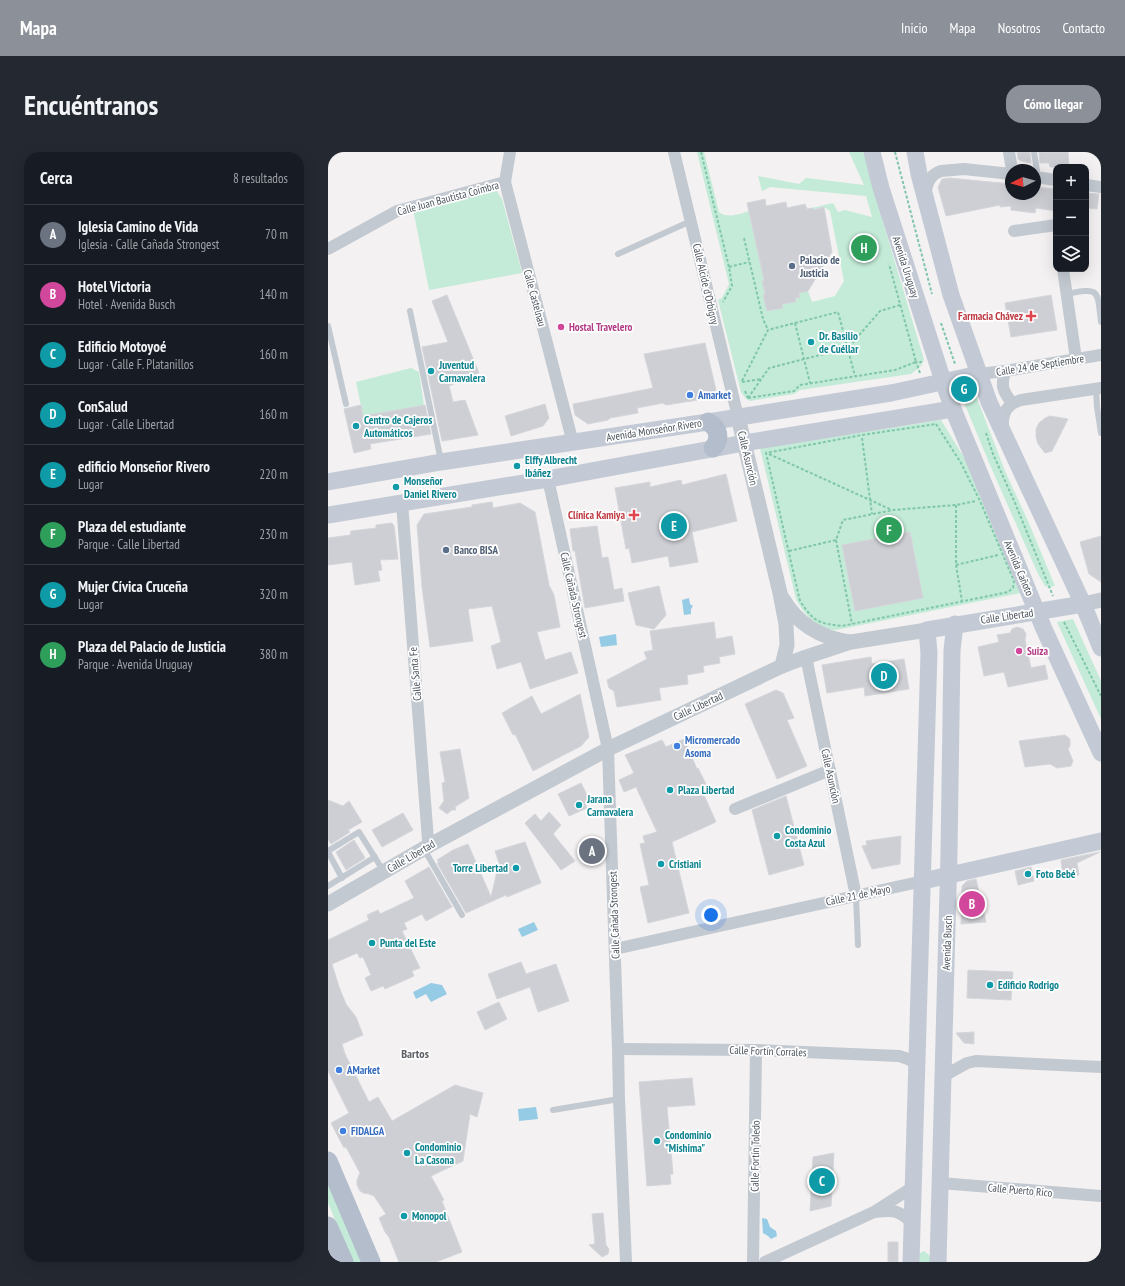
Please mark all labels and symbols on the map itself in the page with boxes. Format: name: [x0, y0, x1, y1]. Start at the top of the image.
north arrow: [1005, 164, 1041, 200]
street label: Calle Juan Bautista Coímbra: [396, 178, 500, 218]
pin: H: [851, 233, 877, 263]
street label: Avenida Uruguay: [889, 234, 923, 300]
street label: Calle Alcide d'Orbigny: [690, 242, 722, 327]
place label: Palacio de Justicia: [799, 253, 840, 280]
marker: Palacio de Justicia: [787, 261, 797, 271]
street label: Calle Castelnau: [521, 268, 549, 328]
place label: Farmacia Chávez: [958, 309, 1023, 323]
marker: Farmacia Chávez: [1026, 311, 1036, 321]
place label: Hostal Travelero: [569, 320, 633, 334]
marker: Hostal Travelero: [556, 322, 566, 332]
place label: Dr. Basilio de Cuéllar: [819, 329, 859, 356]
marker: Dr. Basilio de Cuéllar: [806, 337, 816, 347]
street label: Calle 24 de Septiembre: [995, 351, 1085, 379]
place label: Juventud Carnavalera: [438, 358, 486, 385]
marker: Juventud Carnavalera: [426, 366, 436, 376]
pin: G: [951, 374, 977, 404]
place label: Amarket: [697, 388, 732, 402]
marker: Amarket: [685, 390, 695, 400]
place label: Centro de Cajeros Automáticos: [363, 413, 432, 440]
street label: Avenida Monseñor Rivero: [605, 416, 703, 444]
marker: Centro de Cajeros Automáticos: [351, 421, 361, 431]
street label: Calle Asunción: [735, 429, 761, 487]
place label: Elffy Albrecht Ibáñez: [525, 453, 578, 480]
marker: Elffy Albrecht Ibáñez: [512, 461, 522, 471]
place label: Monseñor Daniel Rivero: [404, 474, 457, 501]
marker: Monseñor Daniel Rivero: [391, 482, 401, 492]
place label: Clínica Kamiya: [568, 508, 625, 522]
marker: Clínica Kamiya: [628, 509, 640, 521]
pin: E: [661, 511, 687, 541]
pin: F: [876, 515, 902, 545]
street label: Avenida Cañoto: [1001, 538, 1037, 598]
place label: Banco BISA: [454, 543, 499, 557]
marker: Banco BISA: [441, 545, 451, 555]
street label: Calle Cañada Strongest: [557, 551, 591, 639]
street label: Calle Libertad: [980, 605, 1034, 627]
place label: Suiza: [1027, 644, 1048, 658]
street label: Calle Santa Fe: [406, 646, 424, 702]
marker: Suiza: [1014, 646, 1024, 656]
pin: D: [871, 661, 897, 691]
street label: Calle Libertad: [671, 688, 725, 724]
place label: Micromercado Asoma: [684, 733, 740, 760]
marker: Micromercado Asoma: [672, 741, 682, 751]
street label: Calle Asunción: [818, 747, 844, 805]
place label: Plaza Libertad: [678, 783, 734, 797]
marker: Plaza Libertad: [665, 785, 675, 795]
place label: Jarana Carnavalera: [586, 792, 634, 819]
marker: Jarana Carnavalera: [574, 800, 584, 810]
place label: Condominio Costa Azul: [785, 823, 832, 850]
marker: Condominio Costa Azul: [772, 831, 782, 841]
pin: A: [579, 836, 605, 866]
street label: Calle Libertad: [385, 837, 438, 875]
place label: Cristiani: [669, 857, 702, 871]
marker: Cristiani: [656, 859, 666, 869]
place label: Torre Libertad: [453, 861, 508, 875]
marker: Torre Libertad: [511, 863, 521, 873]
place label: Foto Bebé: [1036, 867, 1076, 881]
marker: Foto Bebé: [1023, 869, 1033, 879]
street label: Calle Cañada Strongest: [605, 871, 623, 959]
street label: Calle 21 de Mayo: [825, 881, 892, 909]
pin: B: [959, 889, 985, 919]
your location: [701, 905, 721, 925]
street label: Avenida Busch: [939, 915, 955, 971]
place label: Punta del Este: [380, 936, 436, 950]
marker: Punta del Este: [367, 938, 377, 948]
place label: Edificio Rodrigo: [998, 978, 1059, 992]
marker: Edificio Rodrigo: [985, 980, 995, 990]
street label: Calle Fortín Corrales: [729, 1043, 807, 1059]
district label: Bartos: [401, 1046, 429, 1061]
place label: AMarket: [346, 1063, 381, 1077]
marker: AMarket: [334, 1065, 344, 1075]
street label: Calle Fortín Toledo: [747, 1120, 763, 1192]
place label: FIDALGA: [351, 1124, 385, 1138]
marker: FIDALGA: [338, 1126, 348, 1136]
place label: Condominio "Mishima": [665, 1128, 712, 1155]
marker: Condominio "Mishima": [652, 1136, 662, 1146]
place label: Condominio La Casona: [415, 1140, 462, 1167]
marker: Condominio La Casona: [402, 1148, 412, 1158]
pin: C: [809, 1166, 835, 1196]
street label: Calle Puerto Rico: [987, 1180, 1053, 1200]
place label: Monopol: [412, 1209, 447, 1223]
marker: Monopol: [399, 1211, 409, 1221]

